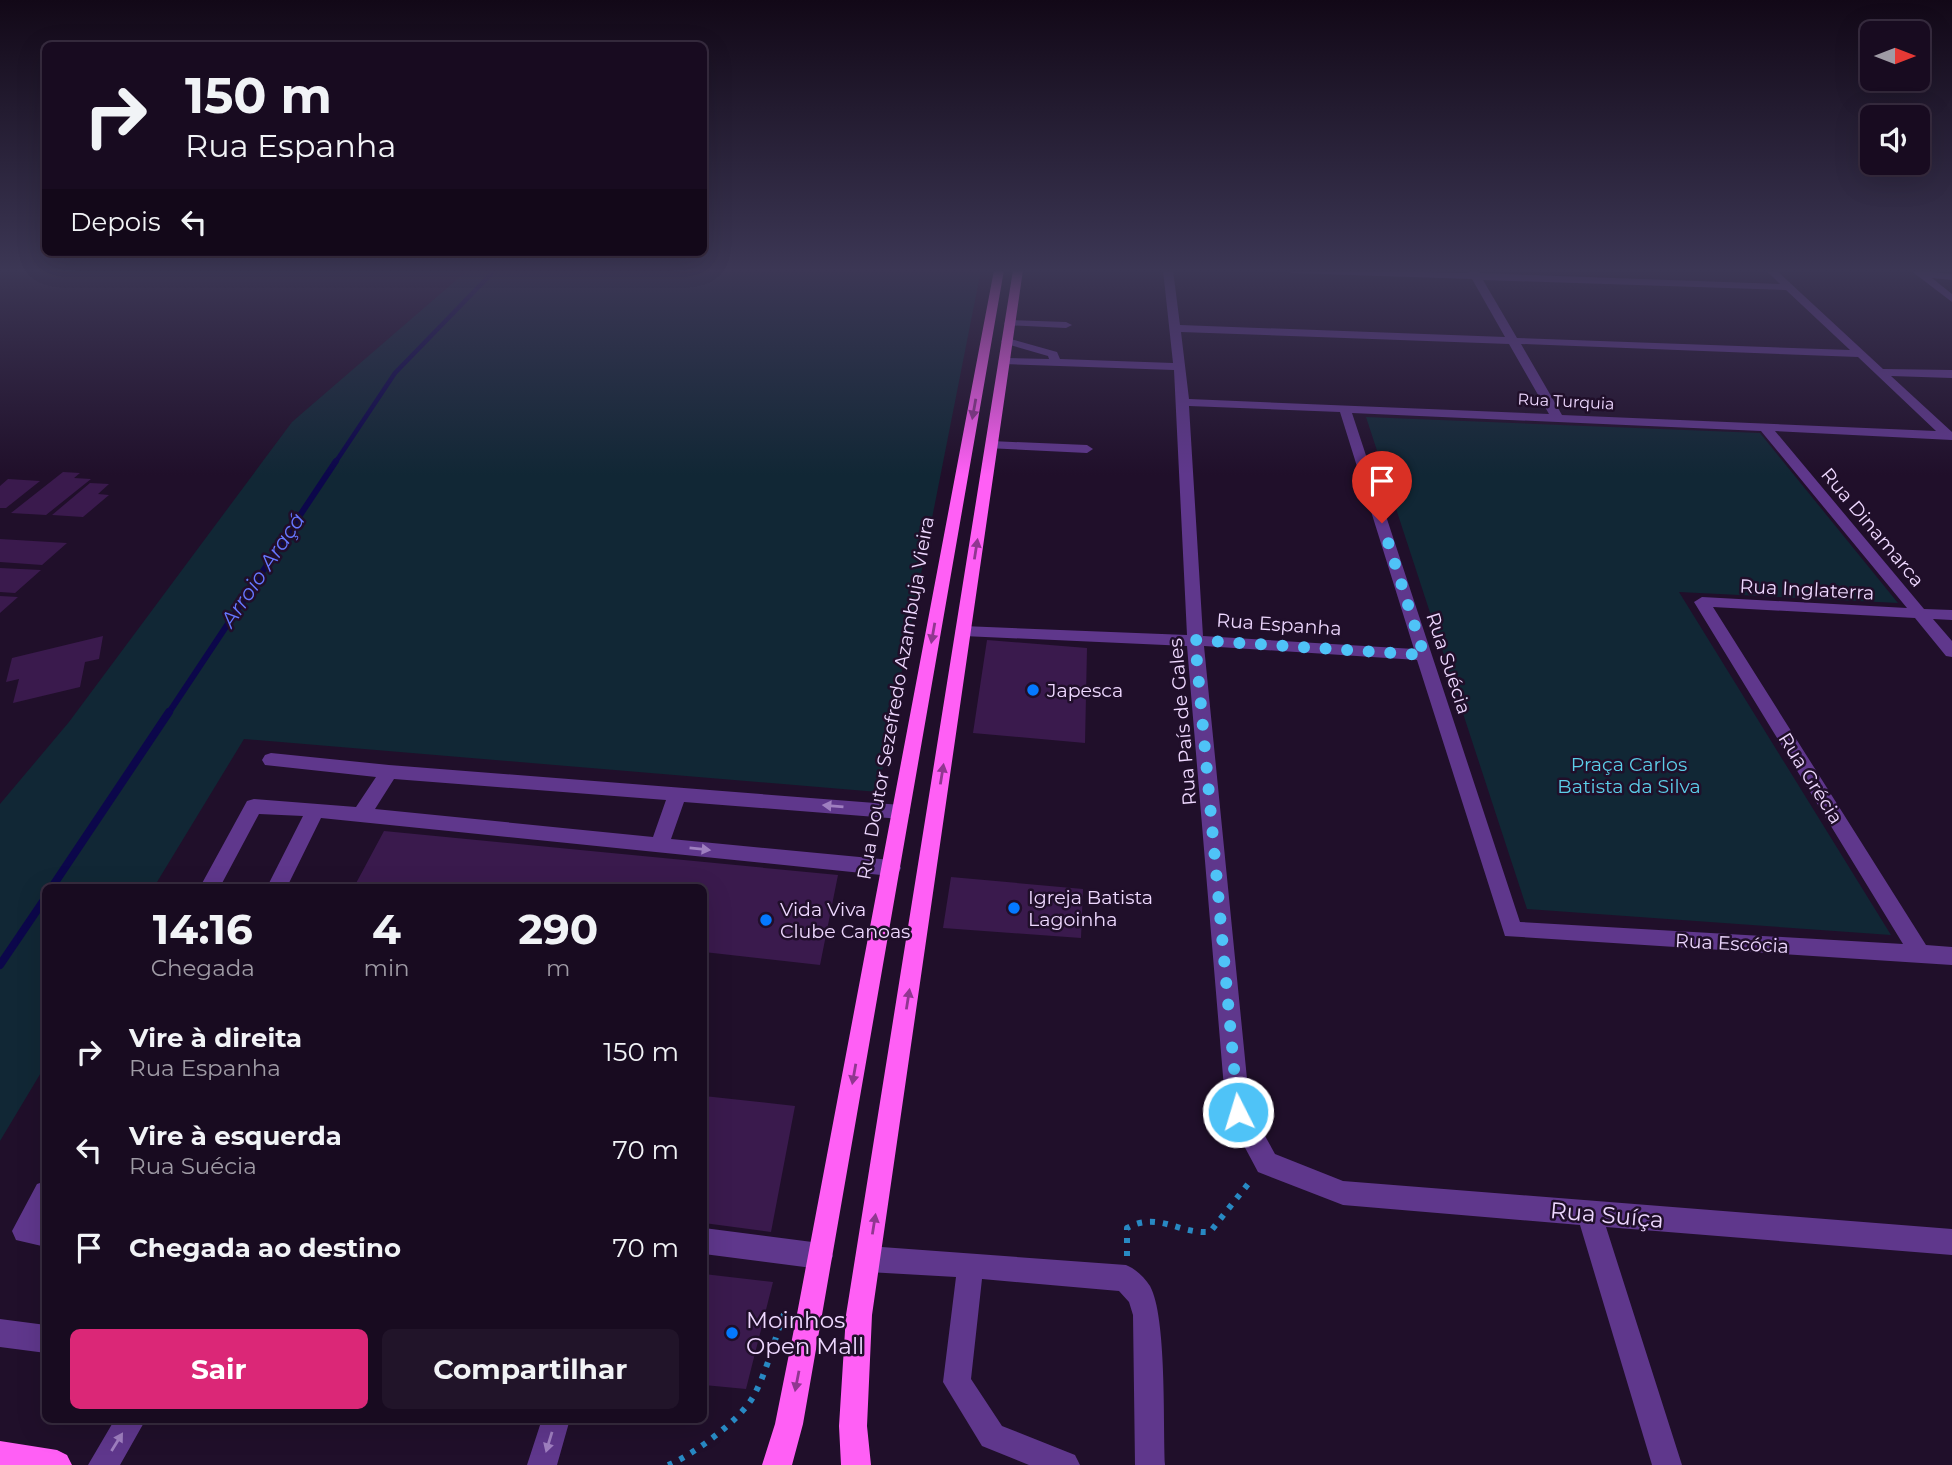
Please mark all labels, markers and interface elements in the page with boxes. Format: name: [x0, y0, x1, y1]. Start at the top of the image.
north arrow: [1860, 21, 1930, 91]
map controls: [1860, 21, 1930, 175]
text: 150 m: [185, 66, 332, 125]
icon: right: [70, 70, 161, 161]
button: sound: [1860, 105, 1930, 175]
text: Rua Espanha: [185, 126, 396, 165]
icon: left: [175, 203, 213, 241]
text: Depois: [70, 206, 161, 238]
street label: Rua Turquia: [1517, 389, 1615, 414]
one-way arrow: [968, 398, 979, 420]
pin: [1352, 451, 1412, 523]
icon: arrive: [1363, 462, 1401, 500]
street label: Rua Dinamarca: [1816, 463, 1929, 591]
water label: Arroio Araçá: [214, 508, 310, 633]
street label: Rua Doutor Sezefredo Azambuja Vieira: [852, 515, 939, 882]
one-way arrow: [970, 538, 981, 560]
street label: Rua Inglaterra: [1739, 574, 1875, 605]
street label: Rua Espanha: [1216, 609, 1342, 640]
street label: Rua Suécia: [1421, 609, 1476, 717]
one-way arrow: [928, 622, 939, 644]
street label: Rua País de Gales: [1164, 637, 1201, 806]
place label: Japesca: [1046, 679, 1123, 702]
marker: Japesca: [1025, 682, 1041, 698]
street label: Rua Grécia: [1774, 728, 1848, 828]
park label: Praça Carlos Batista da Silva: [1557, 753, 1701, 798]
one-way arrow: [936, 763, 947, 785]
one-way arrow: [822, 800, 844, 811]
one-way arrow: [690, 844, 712, 855]
place label: Igreja Batista Lagoinha: [1028, 886, 1153, 931]
place label: Vida Viva Clube Canoas: [780, 898, 910, 943]
marker: Igreja Batista Lagoinha: [1006, 900, 1022, 916]
text: 14:16: [153, 903, 253, 955]
text: 4: [372, 903, 401, 955]
text: 290: [518, 903, 598, 955]
marker: Vida Viva Clube Canoas: [758, 912, 774, 928]
street label: Rua Escócia: [1675, 929, 1789, 958]
text: Chegada: [151, 954, 255, 982]
text: min: [364, 954, 410, 982]
text: m: [546, 954, 571, 982]
one-way arrow: [903, 988, 914, 1010]
text: Vire à direita: [129, 1022, 302, 1054]
icon: right: [70, 1033, 108, 1071]
text: 150 m: [603, 1036, 679, 1068]
text: Rua Espanha: [129, 1054, 281, 1082]
one-way arrow: [848, 1063, 859, 1085]
position arrow: [1201, 1075, 1275, 1149]
text: Vire à esquerda: [129, 1120, 342, 1152]
icon: left: [70, 1131, 108, 1169]
text: 70 m: [613, 1134, 679, 1166]
text: Rua Suécia: [129, 1152, 257, 1180]
street label: Rua Suíça: [1549, 1196, 1665, 1234]
one-way arrow: [868, 1213, 879, 1235]
icon: arrive: [70, 1229, 108, 1267]
text: Chegada ao destino: [129, 1232, 401, 1264]
text: 70 m: [613, 1232, 679, 1264]
place label: Moinhos Open Mall: [746, 1306, 864, 1360]
marker: Moinhos Open Mall: [724, 1325, 740, 1341]
button: Sair: [70, 1329, 368, 1409]
button: Compartilhar: [382, 1329, 679, 1409]
one-way arrow: [791, 1370, 802, 1392]
one-way arrow: [544, 1432, 554, 1453]
one-way arrow: [111, 1433, 124, 1452]

